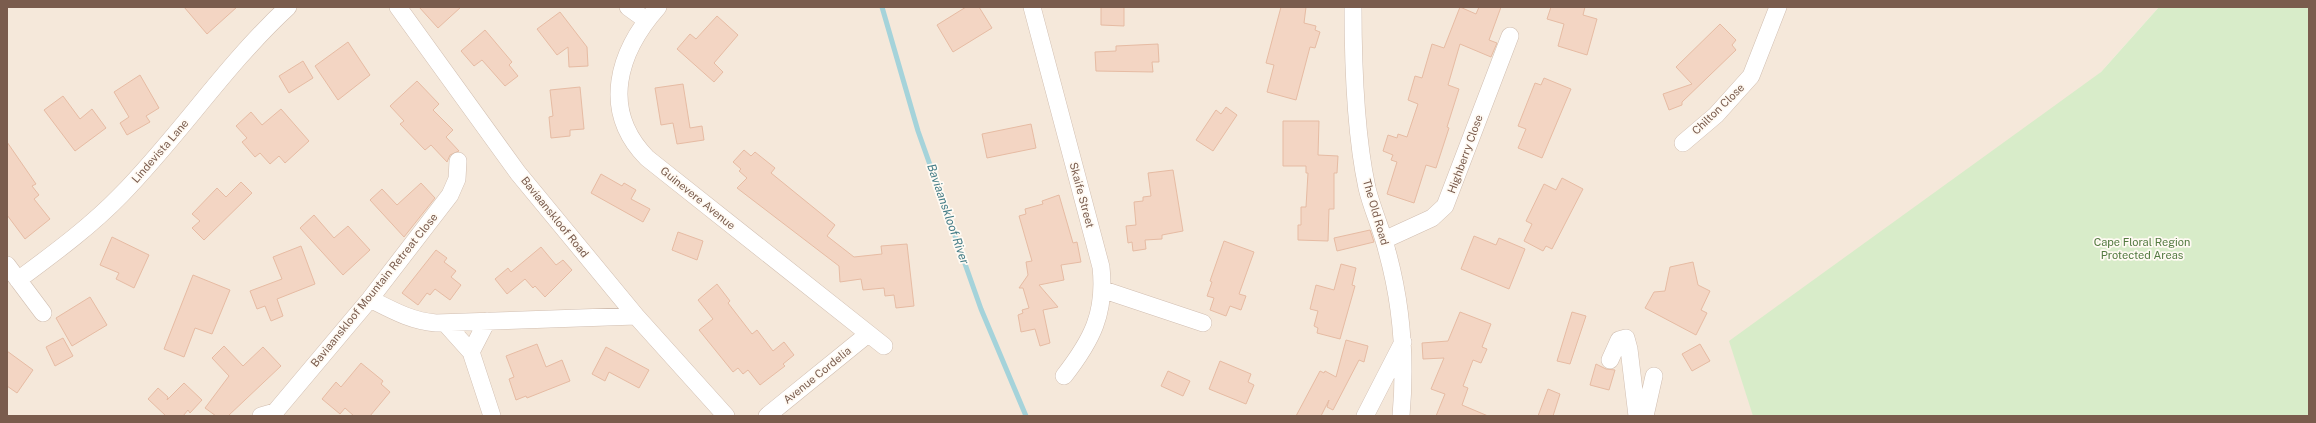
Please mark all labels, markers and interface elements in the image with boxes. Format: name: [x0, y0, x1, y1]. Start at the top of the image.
street label: Chilton Close: [1690, 81, 1746, 137]
street label: Highberry Close: [1445, 113, 1485, 195]
street label: Lindevista Lane: [129, 117, 191, 185]
street label: Skaife Street: [1067, 161, 1097, 229]
water label: Baviaanskloof River: [924, 162, 972, 267]
street label: Guinevere Avenue: [658, 164, 738, 232]
street label: Baviaanskloof Road: [519, 174, 591, 260]
street label: The Old Road: [1361, 178, 1391, 246]
street label: Baviaanskloof Mountain Retreat Close: [308, 211, 440, 369]
park label: Cape Floral Region Protected Areas: [2094, 236, 2190, 261]
street label: Avenue Cordelia: [781, 344, 853, 406]

